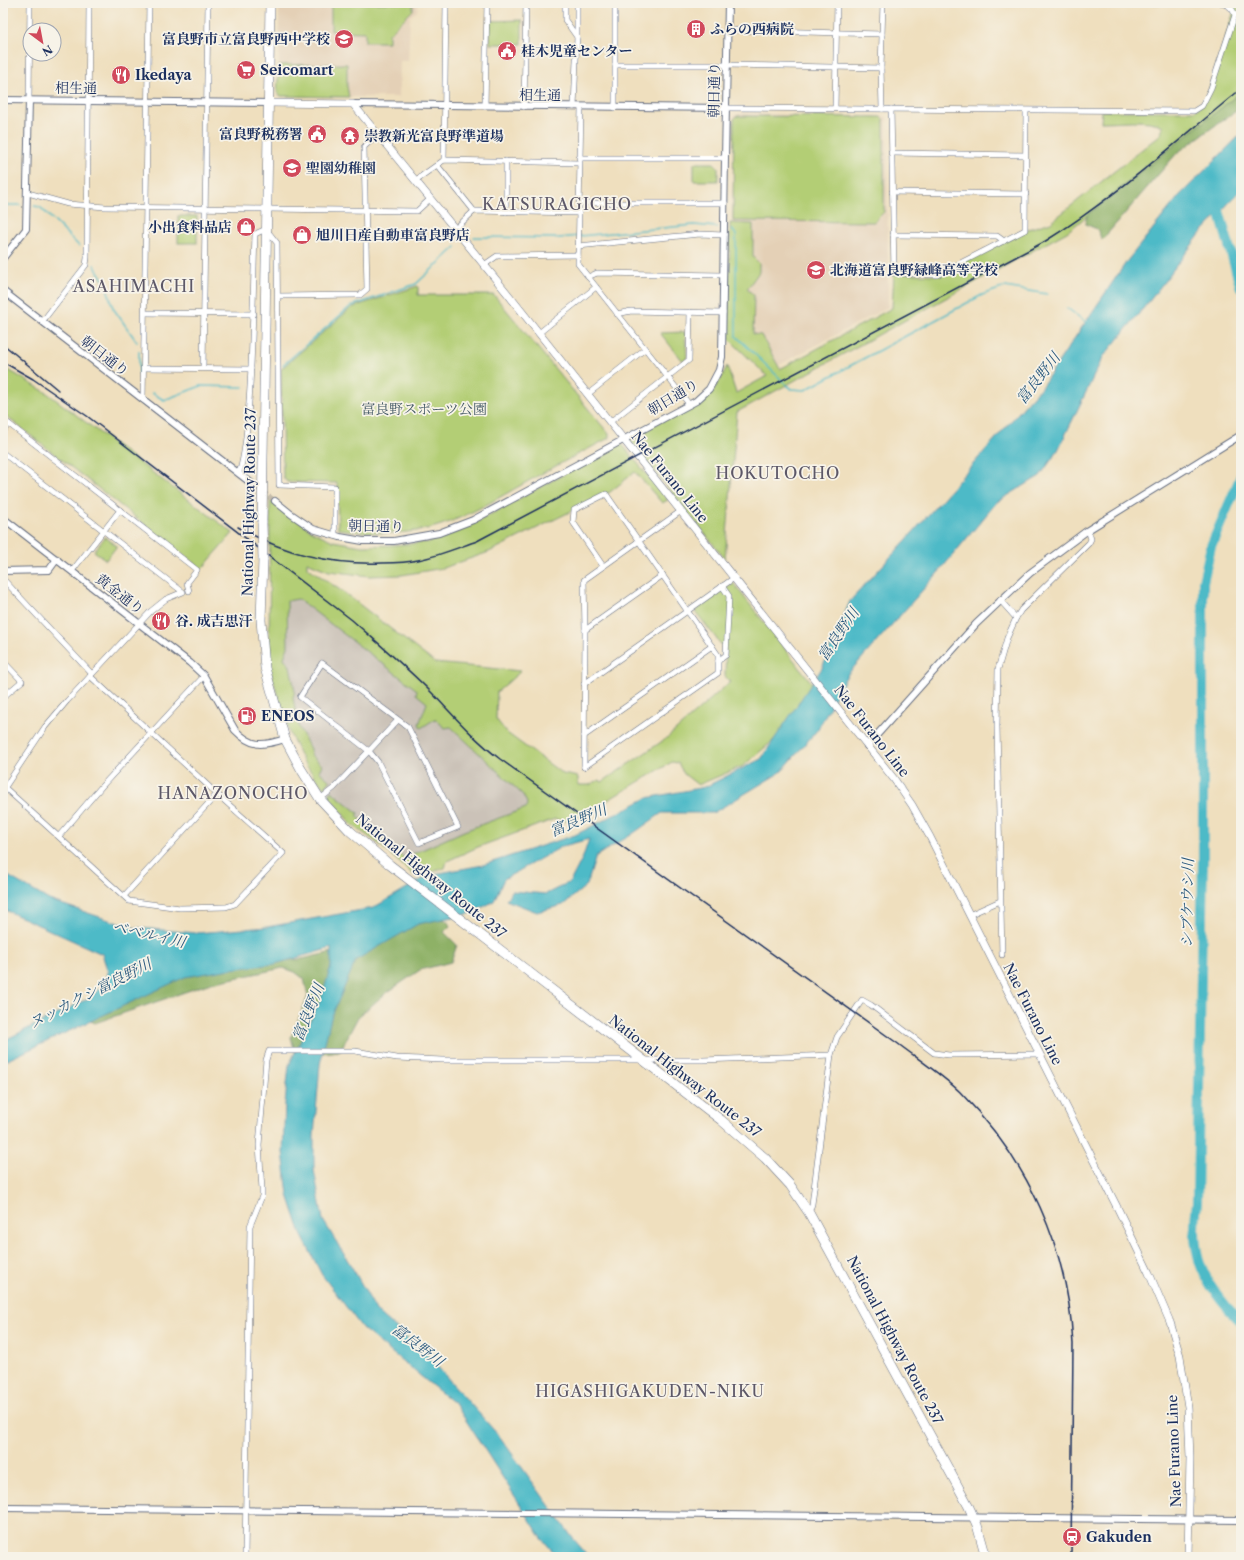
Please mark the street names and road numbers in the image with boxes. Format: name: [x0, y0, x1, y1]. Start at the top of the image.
street label: 朝日通り: [705, 62, 723, 118]
street label: 相生通: [55, 79, 97, 97]
street label: 相生通: [519, 86, 561, 104]
street label: 朝日通り: [77, 332, 133, 380]
street label: 朝日通り: [644, 375, 702, 419]
street label: National Highway Route 237: [238, 408, 260, 596]
street label: Nae Furano Line: [628, 428, 712, 526]
street label: 朝日通り: [348, 517, 404, 535]
street label: 黄金通り: [92, 570, 148, 618]
street label: Nae Furano Line: [830, 681, 914, 781]
street label: National Highway Route 237: [352, 810, 510, 942]
street label: Nae Furano Line: [1000, 960, 1067, 1068]
street label: National Highway Route 237: [605, 1011, 765, 1141]
street label: National Highway Route 237: [843, 1253, 947, 1427]
street label: Nae Furano Line: [1163, 1394, 1185, 1507]

